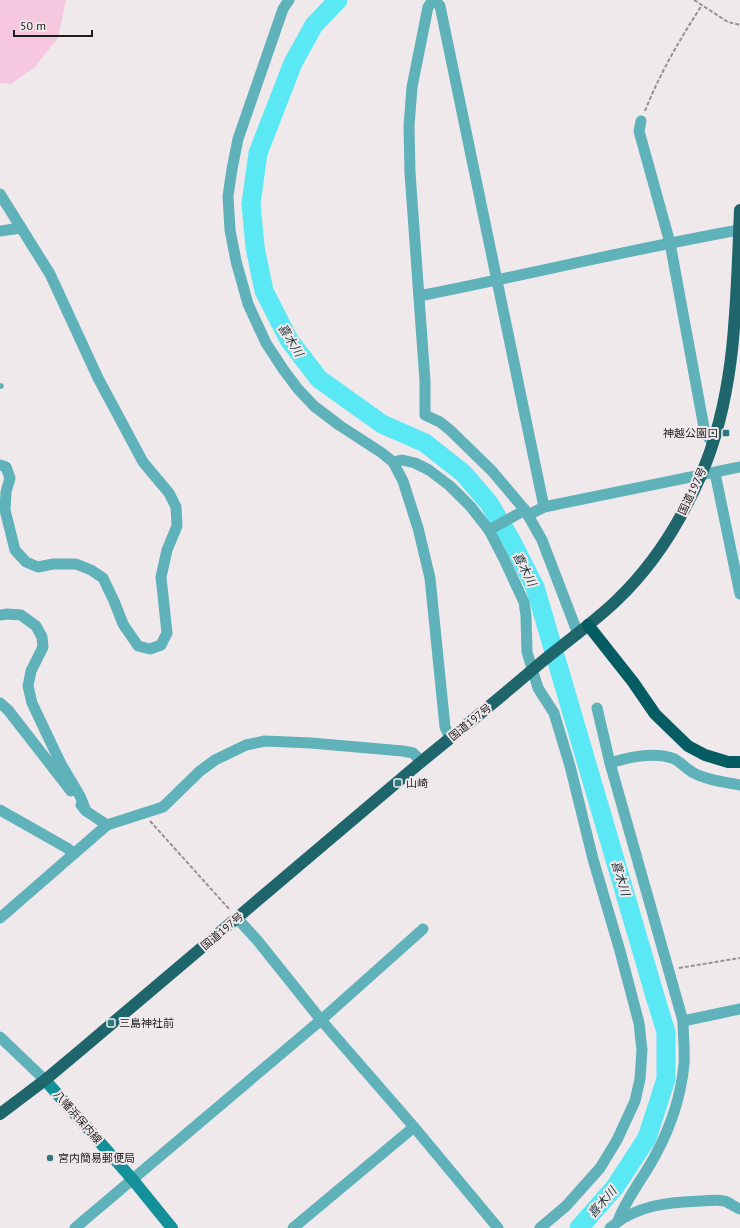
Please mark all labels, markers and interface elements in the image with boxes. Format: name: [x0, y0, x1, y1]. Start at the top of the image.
scale bar: [14, 12, 92, 38]
text: 50 m: [20, 18, 46, 33]
water label: 喜木川: [275, 321, 308, 361]
place label: 神越公園口: [663, 426, 718, 440]
marker: 神越公園口: [721, 428, 731, 438]
street label: 国道197号: [675, 465, 709, 517]
water label: 喜木川: [510, 550, 541, 590]
street label: 国道197号: [446, 701, 494, 743]
place label: 山崎: [406, 776, 428, 790]
marker: 山崎: [393, 778, 403, 788]
water label: 喜木川: [609, 859, 634, 899]
street label: 国道197号: [198, 909, 246, 953]
place label: 三島神社前: [119, 1016, 174, 1030]
marker: 三島神社前: [106, 1018, 116, 1028]
street label: 八幡浜保内線: [51, 1088, 105, 1146]
place label: 宮内簡易郵便局: [58, 1151, 135, 1165]
marker: 宮内簡易郵便局: [45, 1153, 55, 1163]
water label: 喜木川: [585, 1182, 621, 1221]

